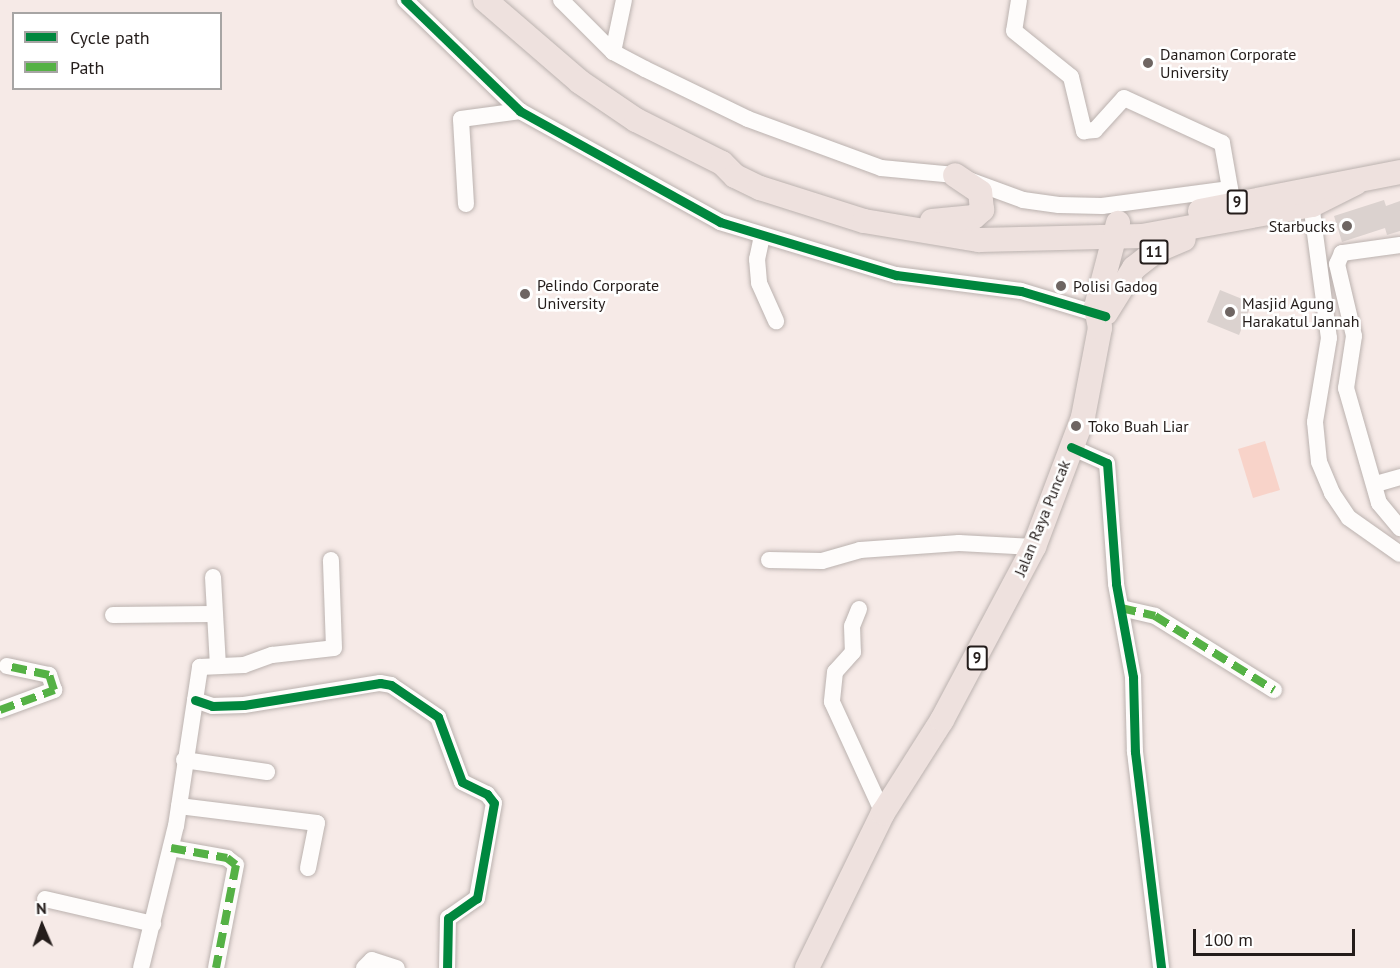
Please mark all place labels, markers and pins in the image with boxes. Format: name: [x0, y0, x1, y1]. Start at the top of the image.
place label: Danamon Corporate University: [1160, 44, 1296, 82]
marker: Danamon Corporate University: [1141, 56, 1155, 70]
place label: Starbucks: [1269, 216, 1335, 236]
marker: Starbucks: [1340, 219, 1354, 233]
place label: Pelindo Corporate University: [537, 275, 659, 313]
place label: Polisi Gadog: [1073, 276, 1158, 296]
marker: Polisi Gadog: [1054, 279, 1068, 293]
marker: Pelindo Corporate University: [518, 287, 532, 301]
place label: Masjid Agung Harakatul Jannah: [1242, 293, 1359, 331]
marker: Masjid Agung Harakatul Jannah: [1223, 305, 1237, 319]
place label: Toko Buah Liar: [1088, 416, 1189, 436]
marker: Toko Buah Liar: [1069, 419, 1083, 433]

